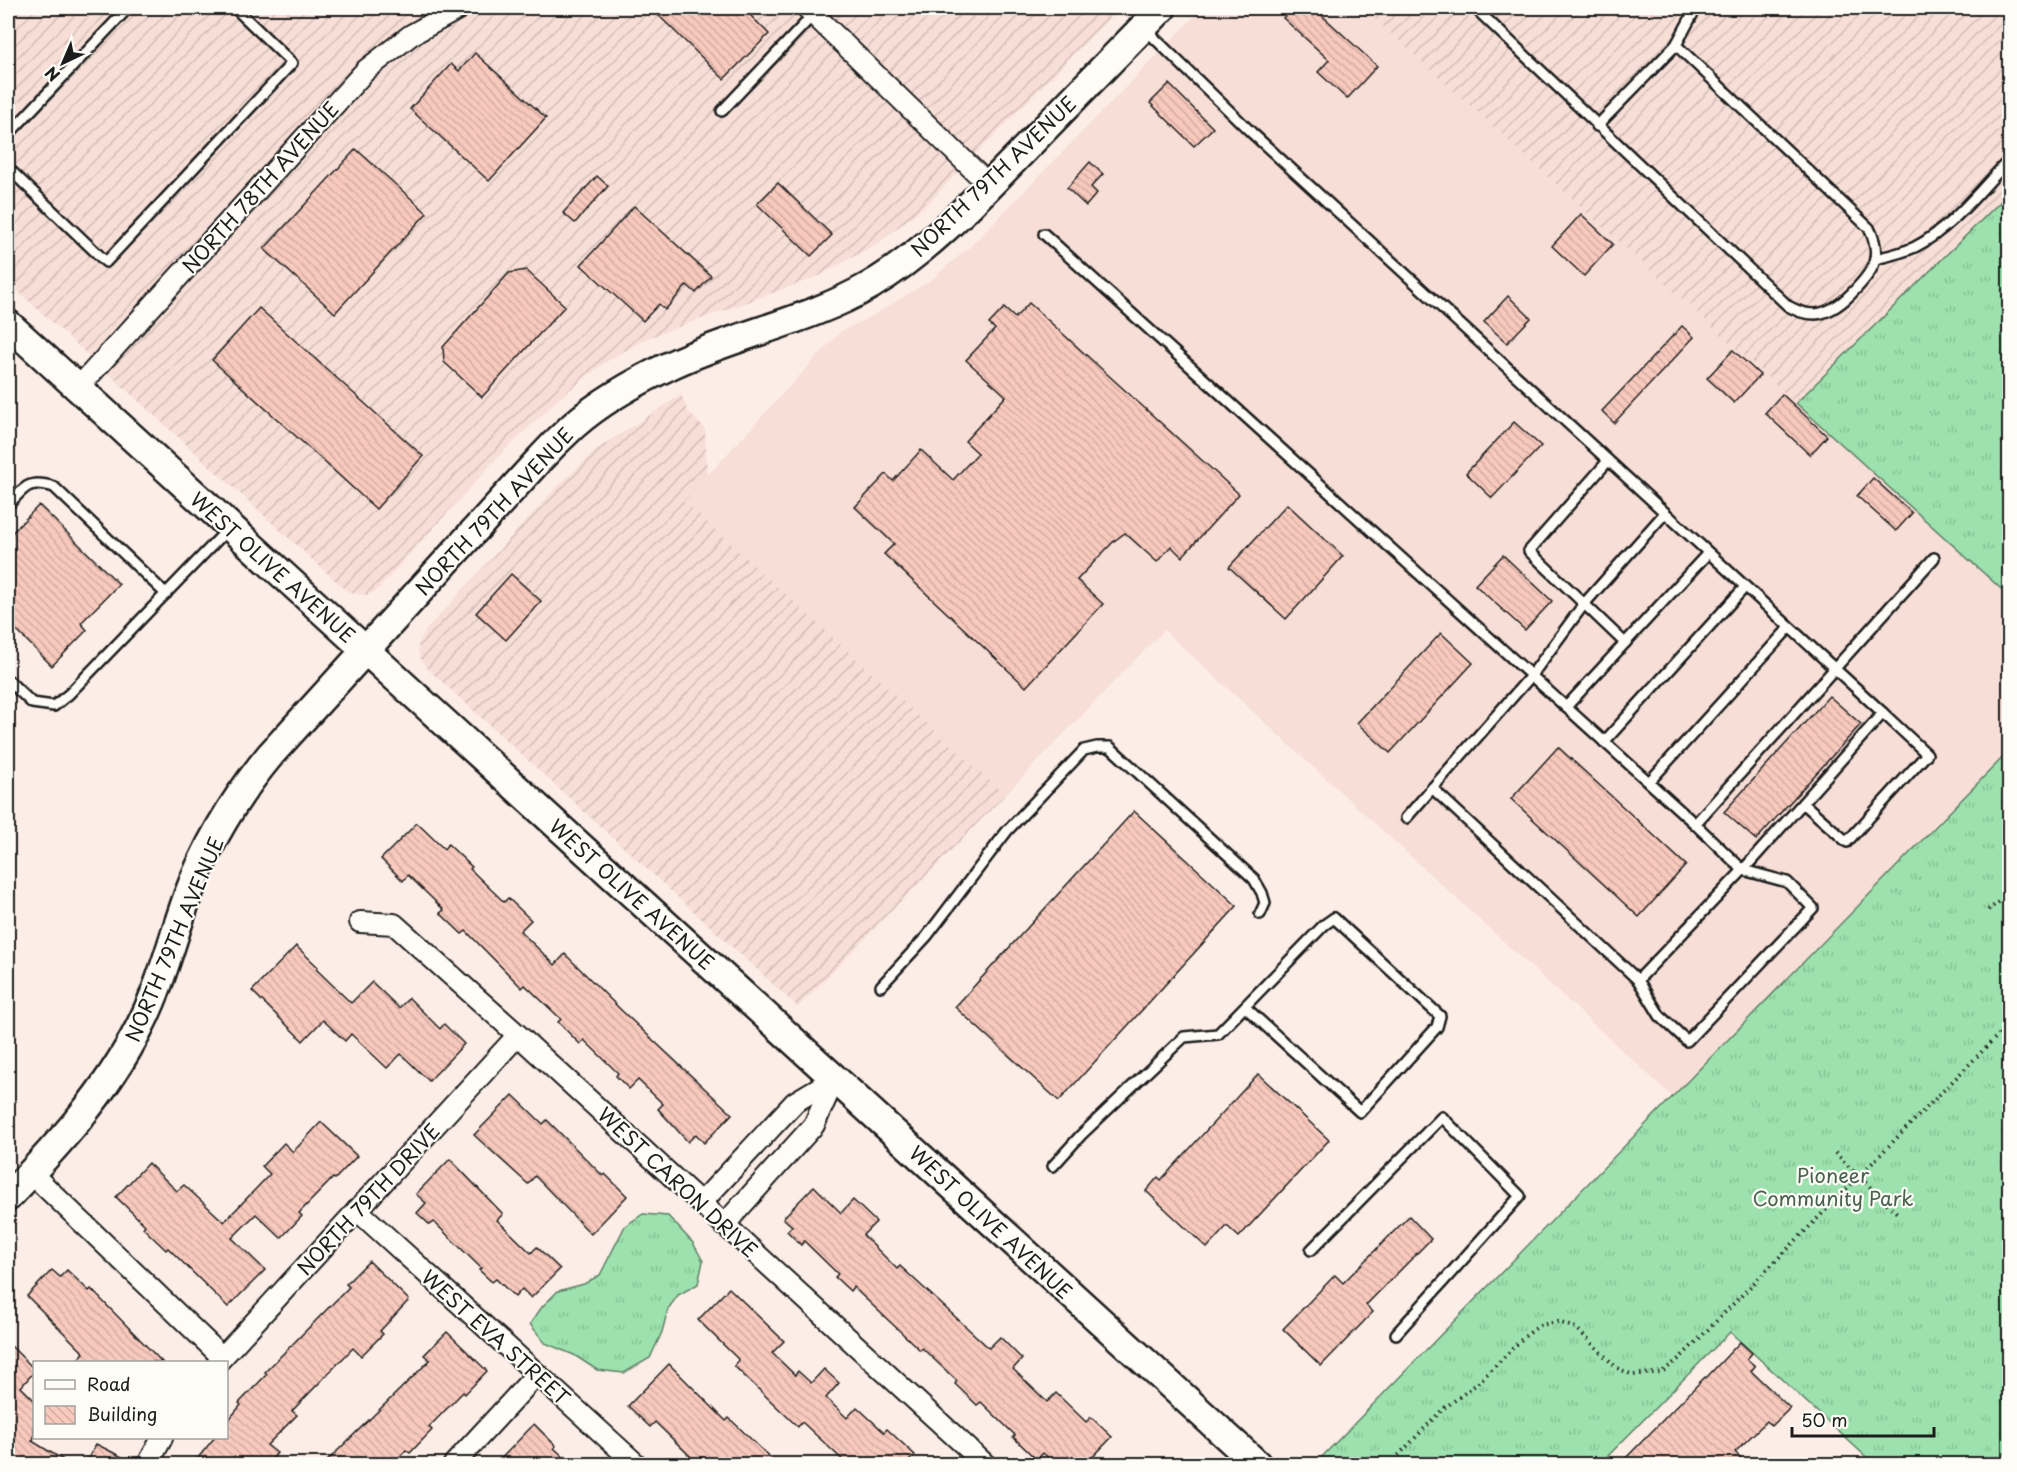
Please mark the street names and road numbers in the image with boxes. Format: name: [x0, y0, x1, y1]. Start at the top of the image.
street label: NORTH 79TH AVENUE: [903, 89, 1083, 263]
street label: NORTH 78TH AVENUE: [175, 95, 345, 279]
street label: NORTH 79TH AVENUE: [408, 420, 580, 602]
street label: WEST OLIVE AVENUE: [184, 484, 362, 650]
street label: WEST OLIVE AVENUE: [543, 811, 721, 977]
street label: NORTH 79TH AVENUE: [117, 832, 231, 1046]
street label: WEST CARON DRIVE: [591, 1100, 765, 1264]
street label: NORTH 79TH DRIVE: [290, 1116, 446, 1282]
street label: WEST OLIVE AVENUE: [903, 1138, 1079, 1306]
street label: WEST EVA STREET: [415, 1262, 577, 1412]

